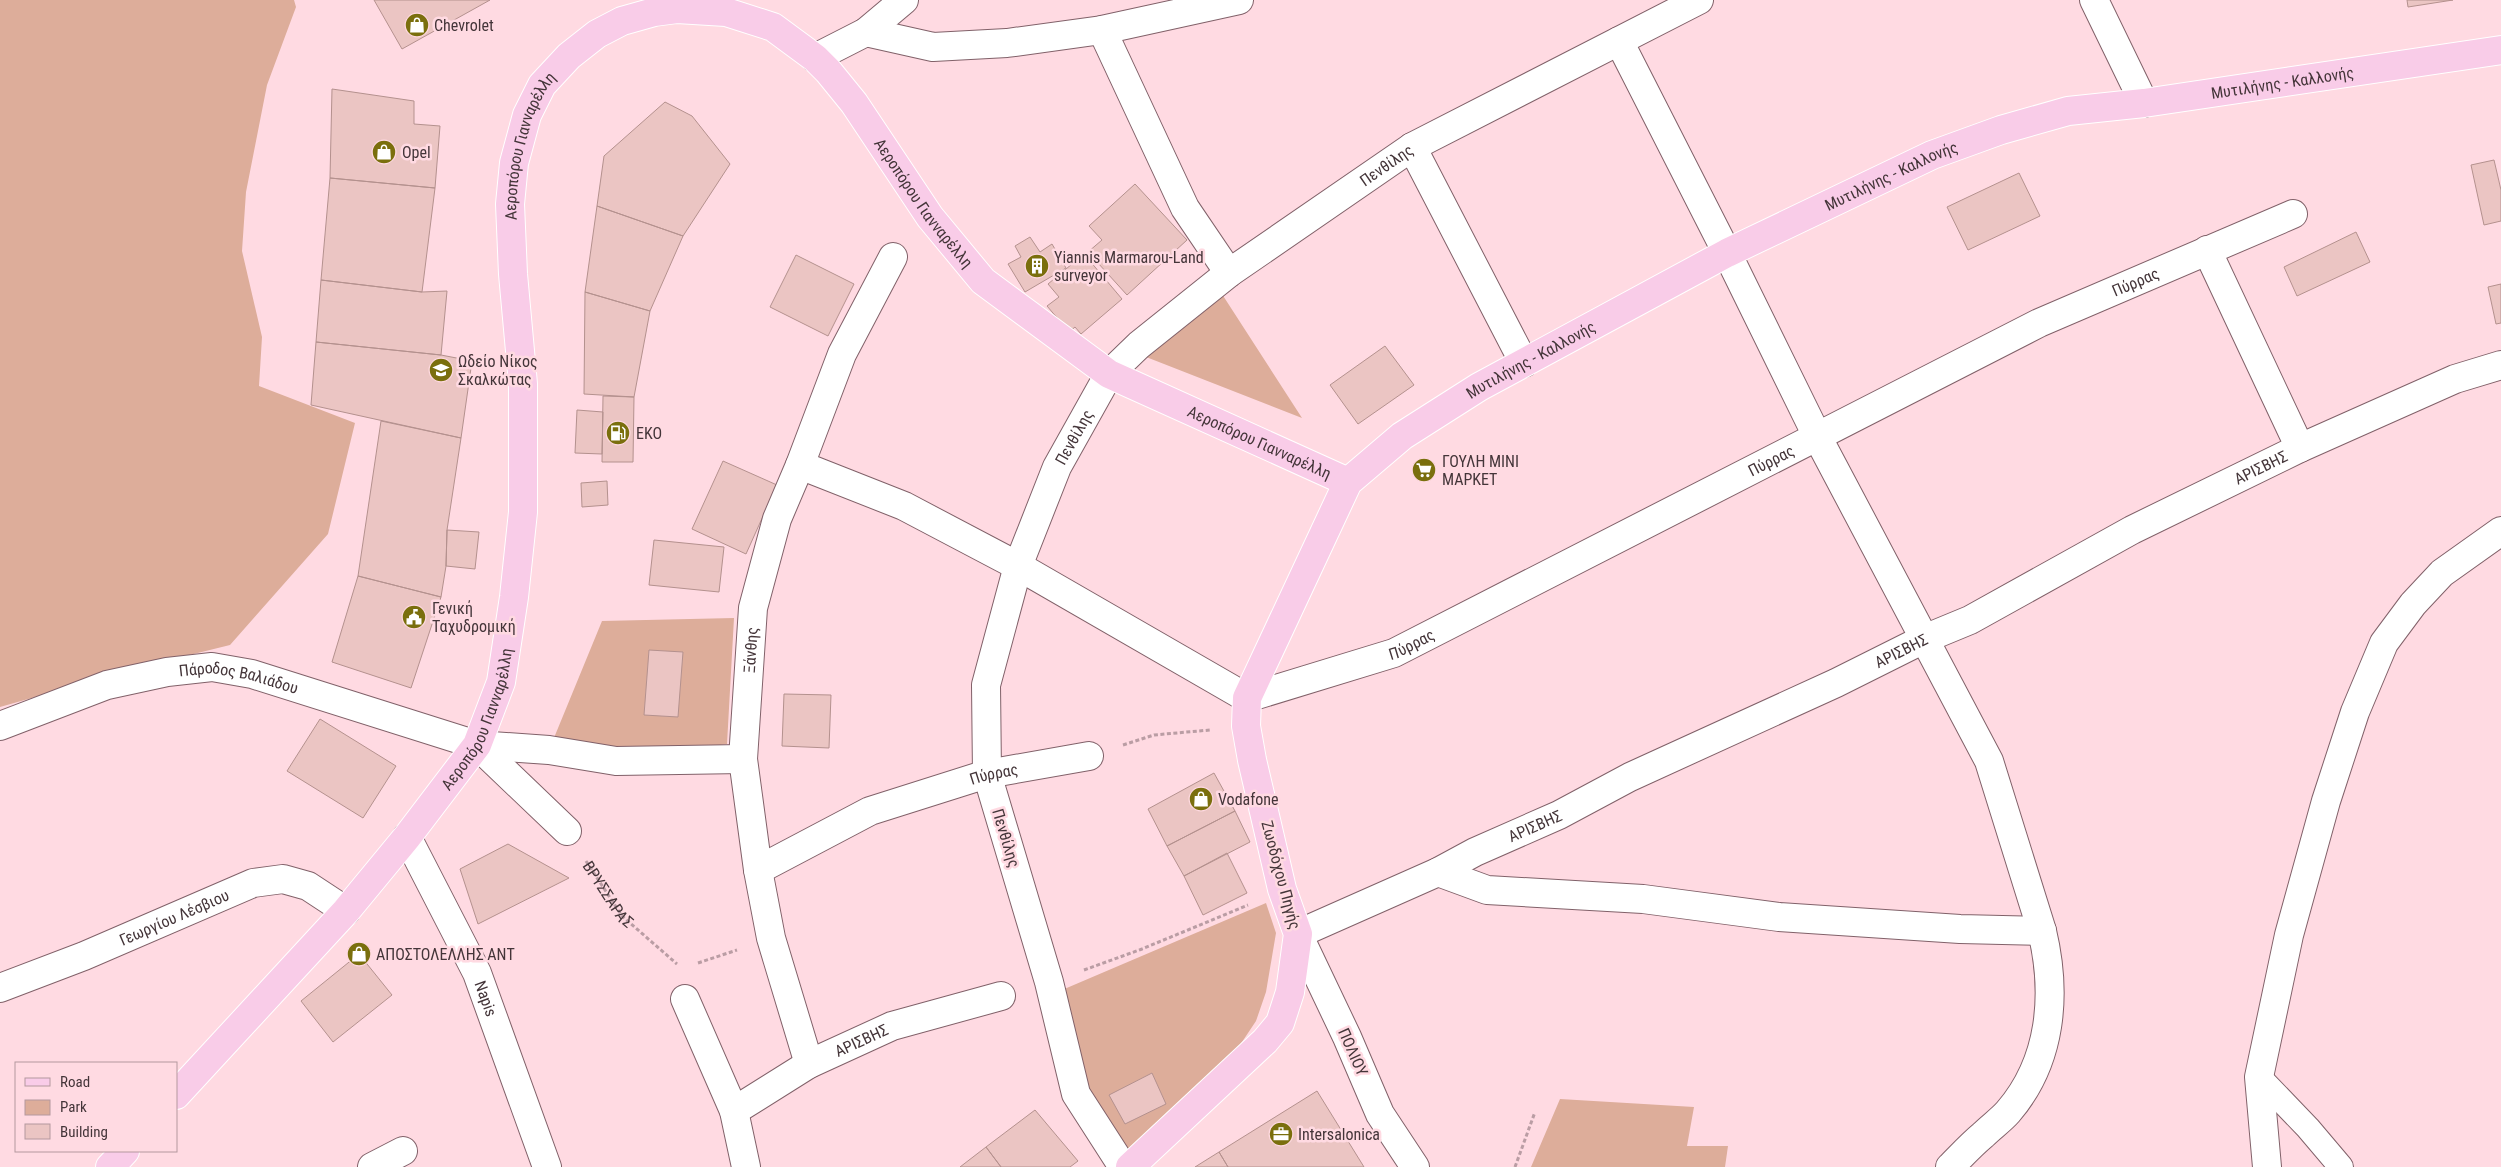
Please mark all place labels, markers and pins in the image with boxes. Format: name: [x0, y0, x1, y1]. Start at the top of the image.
shop icon: Chevrolet: [404, 12, 430, 38]
place label: Chevrolet: [434, 16, 494, 35]
shop icon: Opel: [371, 139, 397, 165]
place label: Opel: [402, 143, 431, 162]
place label: Yiannis Marmarou-Land surveyor: [1054, 248, 1204, 285]
building icon: Yiannis Marmarou-Land surveyor: [1024, 253, 1050, 279]
place label: Ωδείο Νίκος Σκαλκώτας: [458, 352, 537, 389]
school or university icon: Ωδείο Νίκος Σκαλκώτας: [428, 357, 454, 383]
fuel station icon: EKO: [605, 420, 631, 446]
place label: EKO: [636, 424, 662, 443]
place label: ΓΟΥΛΗ ΜΙΝΙ ΜΑΡΚΕΤ: [1442, 452, 1519, 489]
supermarket icon: ΓΟΥΛΗ ΜΙΝΙ ΜΑΡΚΕΤ: [1411, 457, 1437, 483]
place label: Γενική Ταχυδρομική: [432, 599, 516, 636]
public building icon: Γενική Ταχυδρομική: [401, 604, 427, 630]
shop icon: Vodafone: [1188, 786, 1214, 812]
place label: Vodafone: [1218, 790, 1279, 809]
shop icon: ΑΠΟΣΤΟΛΕΛΛΗΣ ΑΝΤ: [346, 941, 372, 967]
place label: ΑΠΟΣΤΟΛΕΛΛΗΣ ΑΝΤ: [376, 945, 515, 964]
office icon: Intersalonica: [1268, 1121, 1294, 1147]
place label: Intersalonica: [1298, 1125, 1380, 1144]

